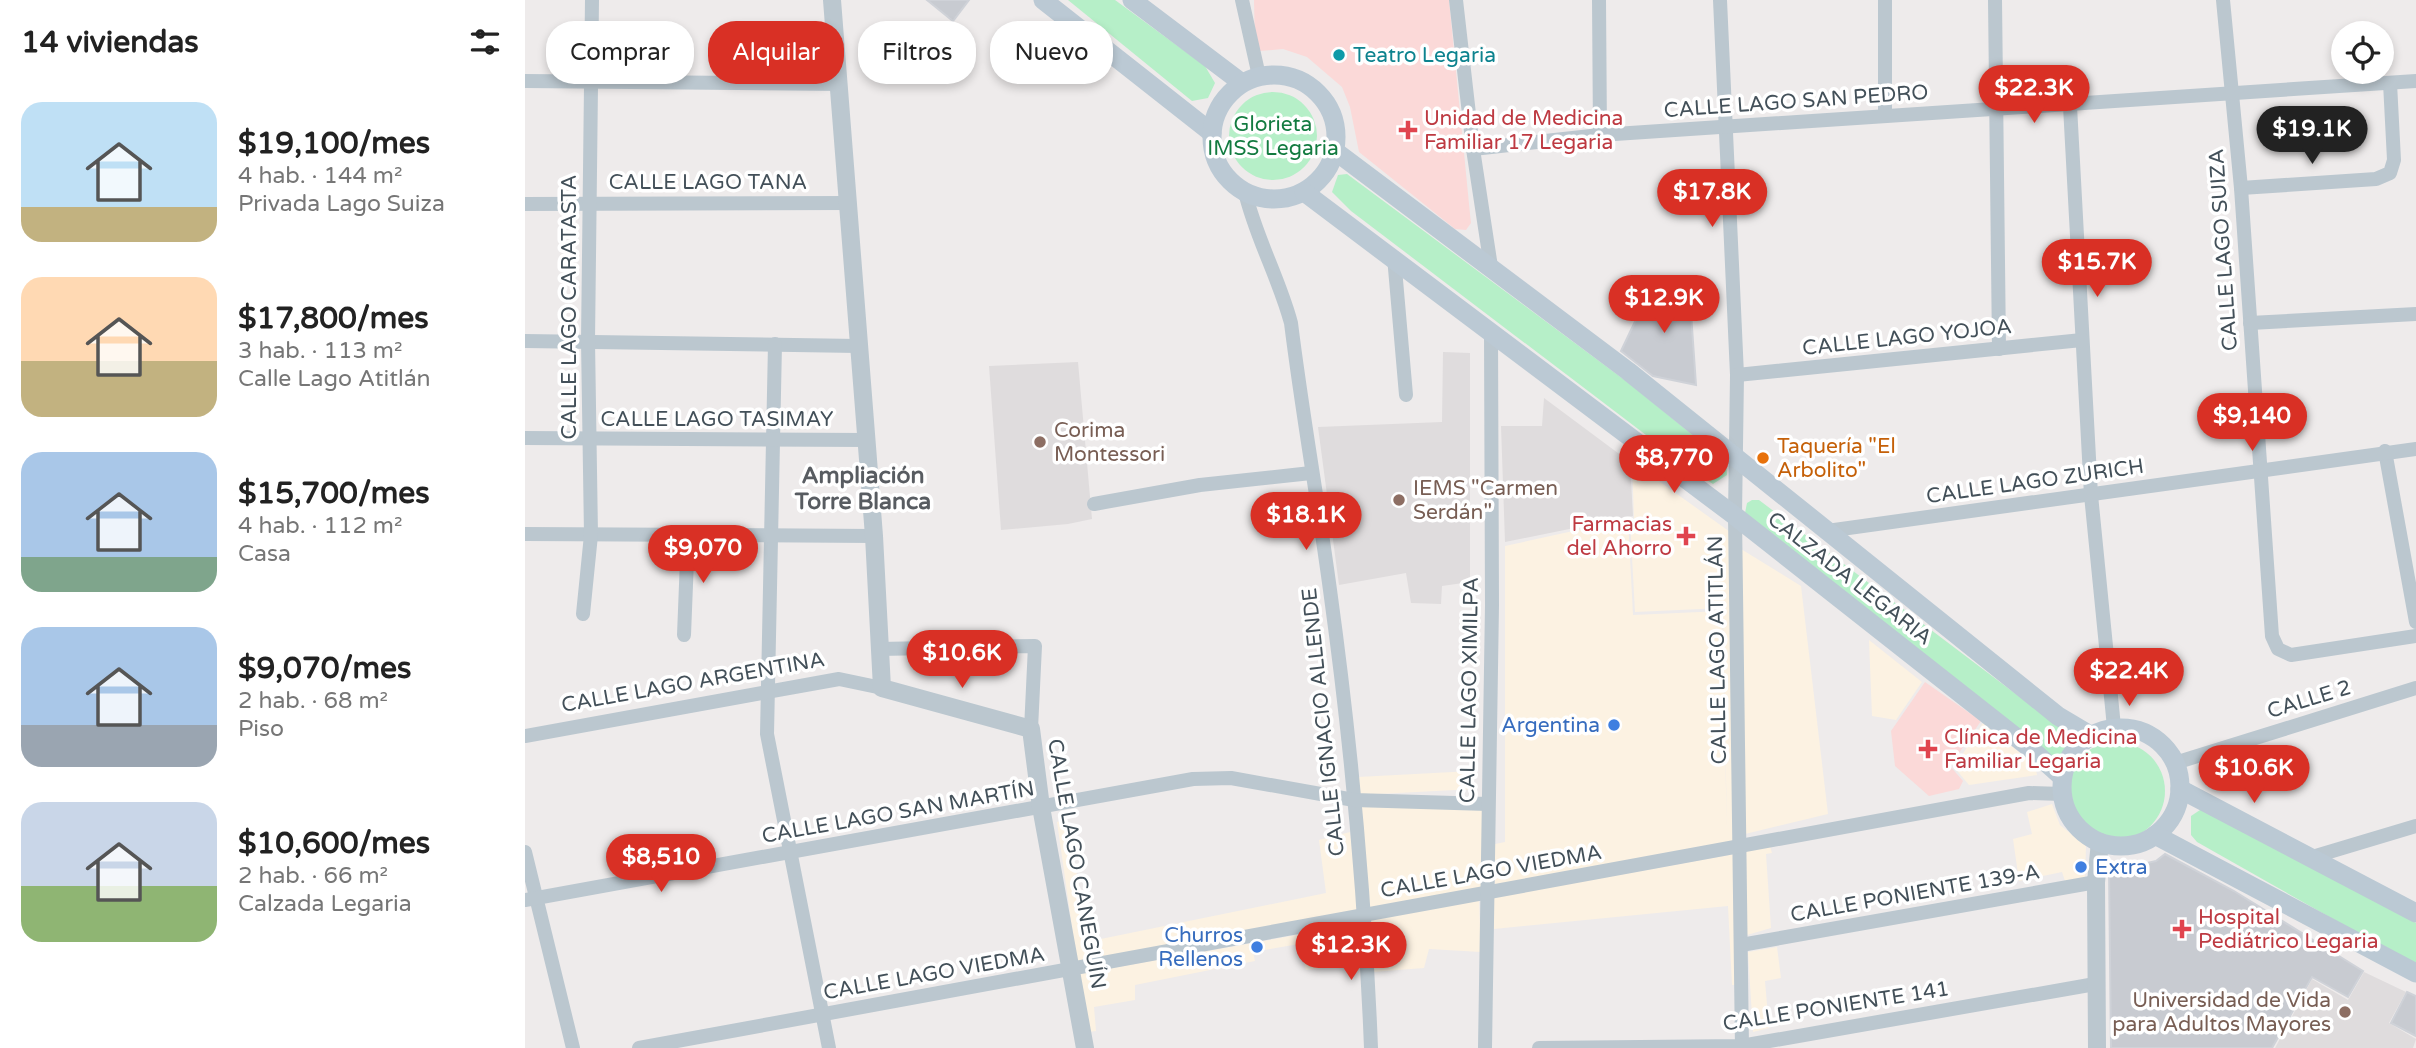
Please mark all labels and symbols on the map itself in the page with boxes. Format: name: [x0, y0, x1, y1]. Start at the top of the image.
place label: Teatro Legaria: [1353, 43, 1496, 68]
marker: Teatro Legaria: [1331, 47, 1347, 63]
pin: $22.3K: [1977, 66, 2091, 125]
street label: CALLE LAGO SAN PEDRO: [1663, 80, 1929, 123]
place label: Unidad de Medicina Familiar 17 Legaria: [1424, 106, 1623, 155]
pin: $19.1K: [2255, 106, 2369, 166]
park label: Glorieta IMSS Legaria: [1207, 112, 1339, 161]
marker: Unidad de Medicina Familiar 17 Legaria: [1398, 120, 1418, 140]
street label: CALLE LAGO SUIZA: [2204, 148, 2243, 352]
street label: CALLE LAGO TANA: [609, 170, 807, 195]
pin: $17.8K: [1655, 170, 1769, 229]
street label: CALLE LAGO CARATASTA: [557, 175, 582, 439]
pin: $15.7K: [2040, 240, 2154, 299]
pin: $12.9K: [1607, 276, 1721, 335]
street label: CALLE LAGO YOJOA: [1801, 314, 2013, 361]
pin: $9,140: [2195, 393, 2309, 453]
street label: CALLE LAGO TASIMAY: [601, 407, 833, 432]
place label: Corima Montessori: [1054, 418, 1165, 467]
marker: Corima Montessori: [1032, 434, 1048, 450]
place label: Taquería "El Arbolito": [1777, 434, 1896, 483]
pin: $8,770: [1617, 435, 1731, 495]
marker: Taquería "El Arbolito": [1755, 450, 1771, 466]
street label: CALLE LAGO ZURICH: [1925, 454, 2145, 509]
district label: Ampliación Torre Blanca: [794, 462, 931, 516]
place label: IEMS "Carmen Serdán": [1413, 476, 1558, 525]
pin: $18.1K: [1249, 492, 1363, 552]
marker: IEMS "Carmen Serdán": [1391, 492, 1407, 508]
street label: CALZADA LEGARIA: [1763, 507, 1937, 650]
place label: Farmacias del Ahorro: [1567, 512, 1672, 561]
pin: $9,070: [646, 526, 760, 585]
marker: Farmacias del Ahorro: [1678, 528, 1694, 544]
street label: CALLE LAGO ATITLÁN: [1703, 535, 1732, 765]
street label: CALLE LAGO XIMILPA: [1455, 577, 1484, 803]
street label: CALLE IGNACIO ALLENDE: [1297, 586, 1350, 857]
pin: $10.6K: [905, 630, 1019, 690]
street label: CALLE LAGO ARGENTINA: [560, 647, 827, 718]
pin: $22.4K: [2072, 648, 2186, 708]
street label: CALLE 2: [2264, 675, 2354, 724]
place label: Argentina: [1501, 713, 1600, 738]
marker: Argentina: [1606, 717, 1622, 733]
place label: Clínica de Medicina Familiar Legaria: [1944, 725, 2138, 774]
street label: CALLE LAGO CANEGUÍN: [1042, 737, 1111, 991]
marker: Clínica de Medicina Familiar Legaria: [1918, 739, 1938, 759]
pin: $10.6K: [2197, 746, 2311, 805]
street label: CALLE LAGO SAN MARTÍN: [760, 776, 1036, 849]
pin: $8,510: [604, 834, 718, 894]
street label: CALLE LAGO VIEDMA: [1378, 840, 1604, 903]
place label: Extra: [2095, 855, 2148, 880]
street label: CALLE PONIENTE 139-A: [1788, 859, 2042, 928]
marker: Extra: [2073, 859, 2089, 875]
place label: Hospital Pediátrico Legaria: [2198, 905, 2378, 954]
marker: Hospital Pediátrico Legaria: [2172, 919, 2192, 939]
pin: $12.3K: [1294, 922, 1408, 982]
place label: Churros Rellenos: [1158, 923, 1243, 972]
marker: Churros Rellenos: [1249, 939, 1265, 955]
street label: CALLE LAGO VIEDMA: [821, 942, 1047, 1005]
street label: CALLE PONIENTE 141: [1721, 976, 1951, 1037]
place label: Universidad de Vida para Adultos Mayores: [2112, 988, 2331, 1037]
marker: Universidad de Vida para Adultos Mayores: [2337, 1004, 2353, 1020]

